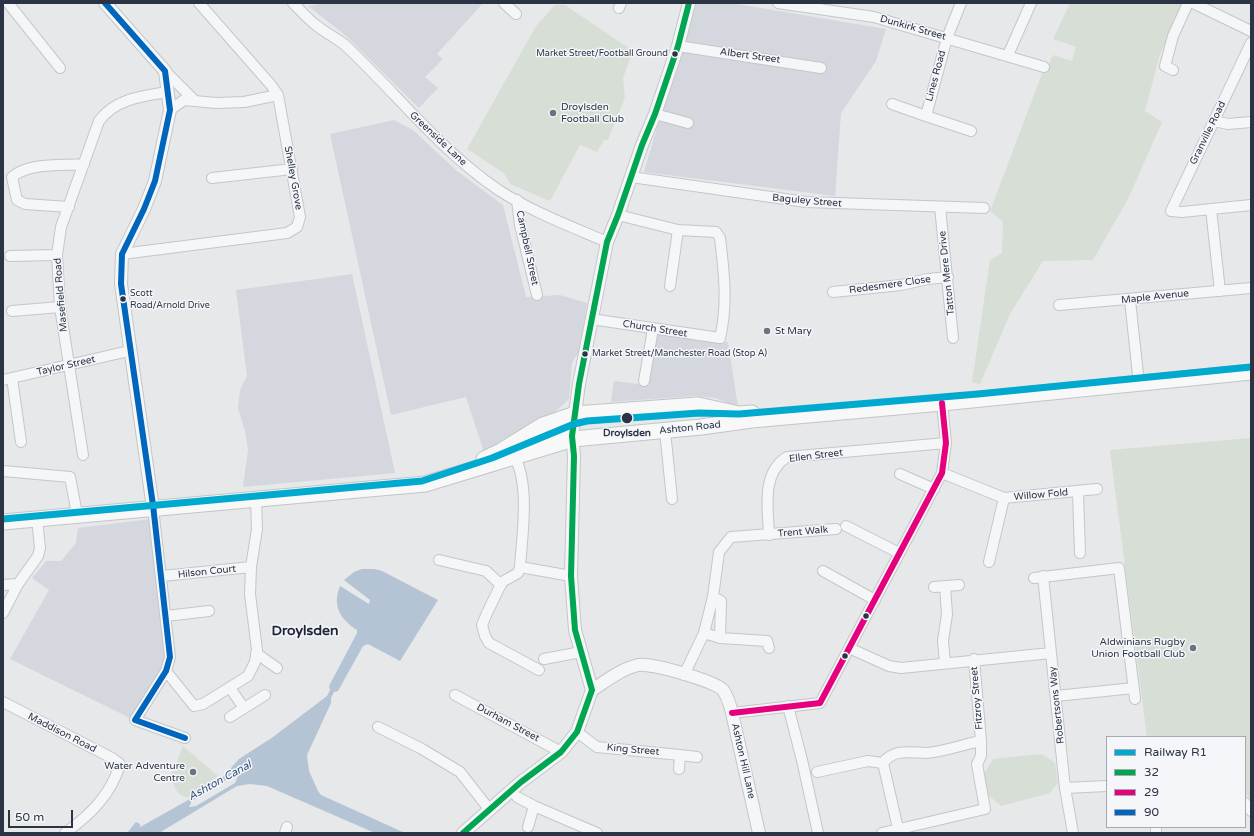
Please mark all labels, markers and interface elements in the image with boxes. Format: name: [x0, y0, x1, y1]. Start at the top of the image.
street label: Dunkirk Street: [879, 13, 947, 43]
street label: Albert Street: [719, 46, 781, 66]
place label: Market Street/Football Ground: [536, 49, 668, 59]
marker: Market Street/Football Ground: [670, 49, 680, 59]
street label: Lines Road: [923, 49, 949, 103]
street label: Granville Road: [1187, 99, 1229, 167]
place label: Droylsden Football Club: [561, 101, 624, 124]
marker: Droylsden Football Club: [548, 108, 558, 118]
street label: Greenside Lane: [407, 109, 469, 169]
street label: Shelley Grove: [281, 145, 305, 211]
street label: Baguley Street: [772, 192, 842, 210]
street label: Campbell Street: [513, 209, 541, 287]
street label: Tatton Mere Drive: [937, 230, 957, 316]
street label: Masefield Road: [52, 257, 70, 333]
street label: Redesmere Close: [848, 273, 932, 297]
street label: Maple Avenue: [1120, 287, 1190, 307]
place label: Scott Road/Arnold Drive: [130, 289, 210, 310]
marker: Scott Road/Arnold Drive: [118, 294, 128, 304]
street label: Church Street: [622, 318, 688, 340]
place label: St Mary: [775, 325, 812, 337]
marker: St Mary: [762, 326, 772, 336]
marker: Market Street/Manchester Road (Stop A): [580, 349, 590, 359]
place label: Market Street/Manchester Road (Stop A): [592, 349, 767, 359]
street label: Taylor Street: [36, 353, 96, 379]
marker: Droylsden: [620, 411, 634, 425]
street label: Ashton Road: [659, 419, 721, 437]
place label: Droylsden: [603, 427, 651, 439]
street label: Ellen Street: [788, 447, 844, 465]
street label: Willow Fold: [1013, 487, 1069, 503]
street label: Trent Walk: [777, 524, 829, 540]
street label: Hilson Court: [177, 563, 237, 581]
unlabelled marker: [861, 611, 871, 621]
district label: Droylsden: [272, 623, 338, 639]
place label: Aldwinians Rugby Union Football Club: [1091, 636, 1185, 660]
marker: Aldwinians Rugby Union Football Club: [1188, 643, 1198, 653]
unlabelled marker: [840, 651, 850, 661]
street label: Fitzroy Street: [968, 666, 986, 730]
street label: Robertsons Way: [1047, 666, 1067, 744]
street label: Durham Street: [475, 701, 541, 745]
street label: Maddison Road: [26, 711, 98, 755]
street label: Ashton Hill Lane: [728, 722, 758, 800]
legend: [1106, 736, 1246, 828]
street label: King Street: [606, 742, 660, 758]
text: Railway R1: [1144, 745, 1207, 759]
water label: Ashton Canal: [186, 758, 254, 804]
place label: Water Adventure Centre: [104, 760, 185, 784]
text: 32: [1144, 765, 1159, 779]
marker: Water Adventure Centre: [188, 767, 198, 777]
text: 29: [1144, 785, 1159, 799]
scale bar: [10, 802, 75, 828]
text: 90: [1144, 805, 1159, 819]
text: 50 m: [15, 810, 44, 824]

